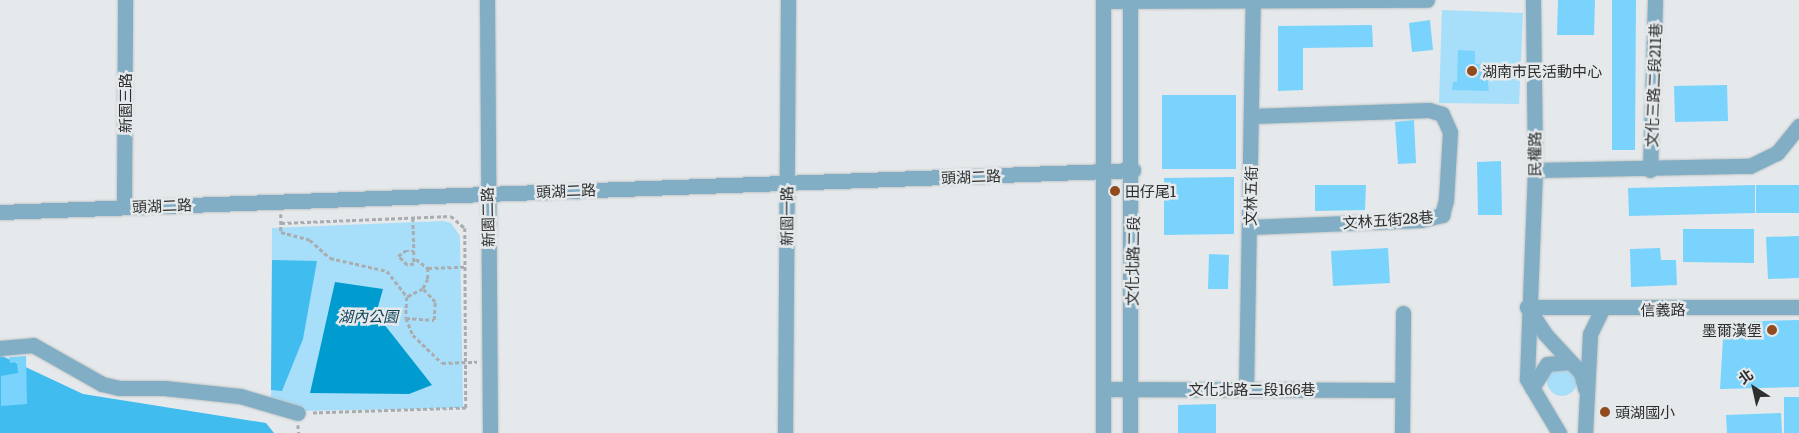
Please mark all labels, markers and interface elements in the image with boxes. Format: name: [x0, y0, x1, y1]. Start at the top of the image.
street label: 文化三路二段211巷: [1642, 22, 1664, 148]
place label: 湖南市民活動中心: [1482, 62, 1602, 80]
marker: 湖南市民活動中心: [1466, 65, 1478, 77]
street label: 新園三路: [116, 73, 134, 133]
street label: 民權路: [1525, 132, 1543, 176]
street label: 頭湖二路: [941, 166, 1001, 186]
street label: 文林五街: [1240, 166, 1260, 226]
street label: 頭湖二路: [536, 180, 596, 200]
place label: 田仔尾1: [1125, 182, 1176, 200]
marker: 田仔尾1: [1109, 185, 1121, 197]
street label: 新園一路: [777, 186, 795, 246]
street label: 新園二路: [477, 187, 497, 247]
street label: 頭湖二路: [132, 195, 192, 215]
street label: 文林五街28巷: [1342, 207, 1434, 231]
street label: 文化北路二段: [1122, 216, 1142, 306]
street label: 信義路: [1640, 300, 1686, 318]
park label: 湖內公園: [338, 307, 398, 325]
place label: 墨爾漢堡: [1702, 321, 1762, 339]
marker: 墨爾漢堡: [1766, 324, 1778, 336]
north arrow: [1729, 363, 1779, 413]
text: 北: [1734, 364, 1757, 388]
street label: 文化北路二段166巷: [1188, 380, 1316, 398]
place label: 頭湖國小: [1615, 403, 1675, 421]
marker: 頭湖國小: [1599, 406, 1611, 418]

